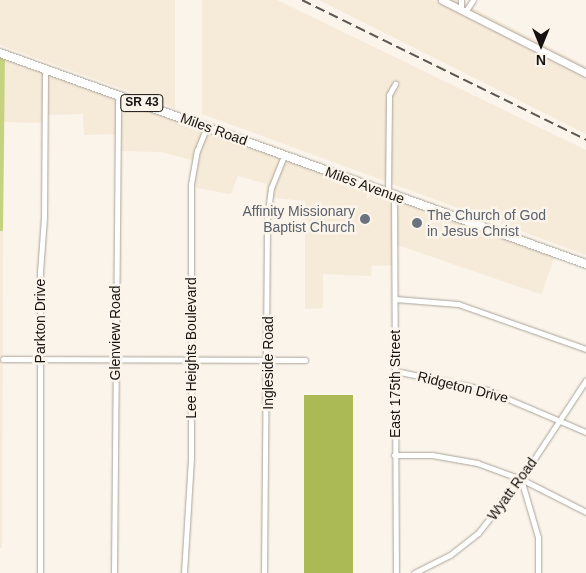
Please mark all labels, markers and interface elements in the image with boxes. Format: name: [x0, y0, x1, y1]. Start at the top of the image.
north arrow: [516, 20, 566, 70]
text: N: [536, 52, 546, 68]
road number: SR 43: [120, 94, 164, 112]
street label: Miles Road: [178, 109, 250, 149]
street label: Miles Avenue: [323, 163, 407, 207]
place label: Affinity Missionary Baptist Church: [242, 203, 355, 236]
place label: The Church of God in Jesus Christ: [427, 207, 546, 240]
marker: Affinity Missionary Baptist Church: [359, 213, 371, 225]
marker: The Church of God in Jesus Christ: [411, 217, 423, 229]
street label: Lee Heights Boulevard: [183, 277, 199, 419]
street label: Parkton Drive: [32, 279, 48, 363]
street label: Glenview Road: [107, 286, 123, 380]
street label: Ingleside Road: [260, 316, 276, 410]
street label: East 175th Street: [387, 330, 403, 438]
street label: Ridgeton Drive: [416, 368, 510, 406]
street label: Wyatt Road: [484, 455, 540, 523]

